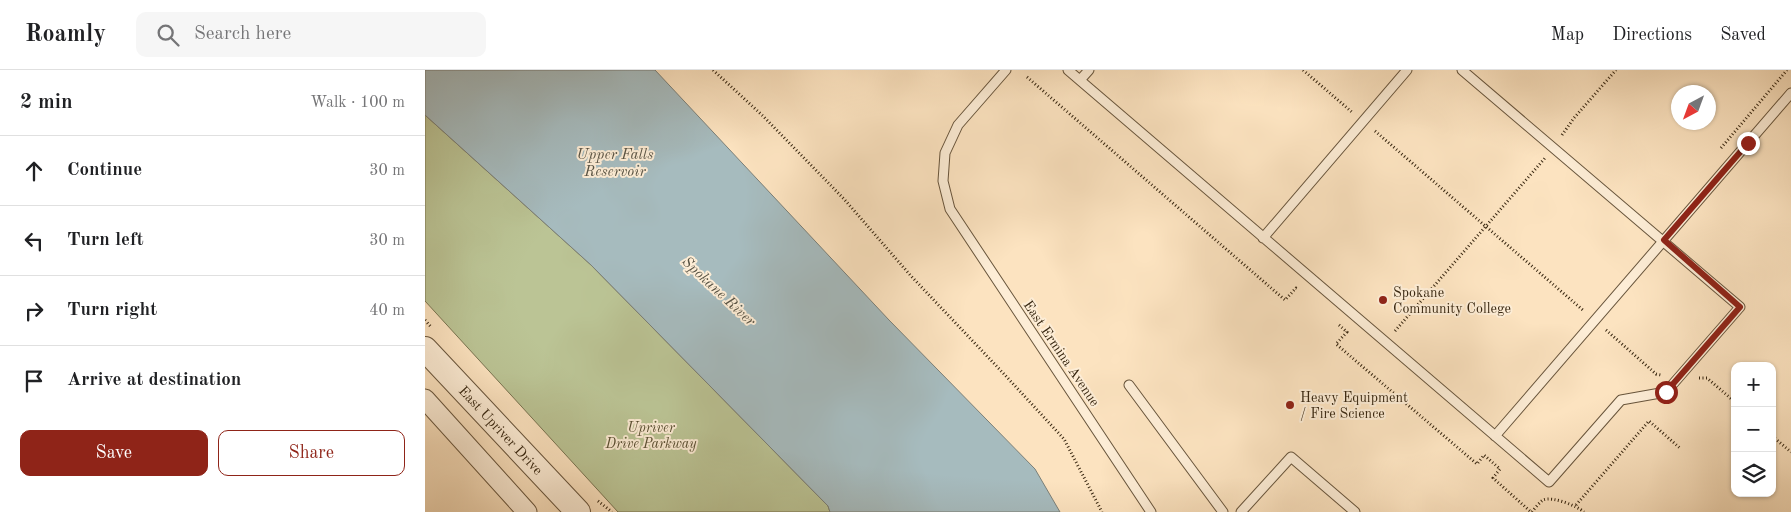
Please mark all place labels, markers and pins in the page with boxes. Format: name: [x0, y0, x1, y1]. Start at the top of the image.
place label: Spokane Community College: [1393, 286, 1511, 316]
marker: Spokane Community College: [1377, 294, 1389, 306]
place label: Heavy Equipment / Fire Science: [1300, 391, 1408, 421]
marker: Heavy Equipment / Fire Science: [1284, 399, 1296, 411]

